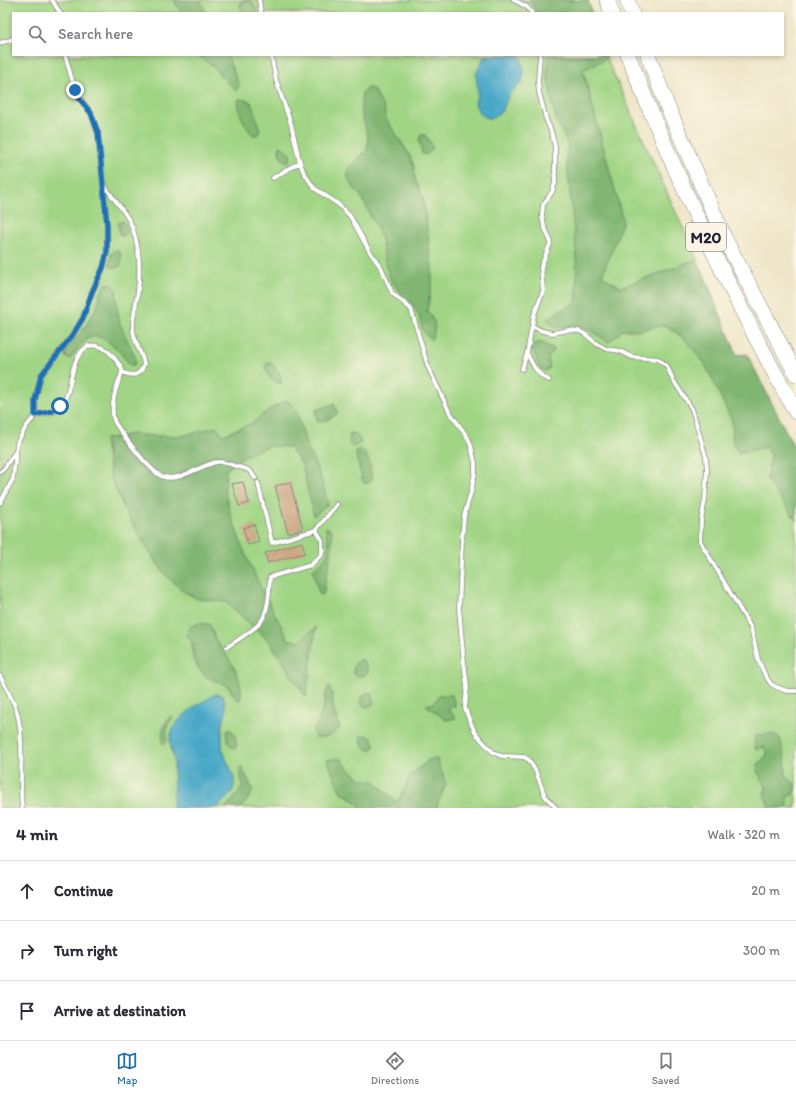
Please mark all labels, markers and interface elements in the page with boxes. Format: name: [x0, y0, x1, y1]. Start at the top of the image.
search box: [12, 12, 784, 56]
icon: search: [26, 23, 48, 45]
text: Search here: [58, 25, 133, 43]
route end: [66, 81, 84, 99]
road number: M20: [686, 223, 726, 251]
route start: [51, 397, 69, 415]
text: 4 min: [16, 824, 58, 844]
text: Walk · 320 m: [708, 827, 780, 842]
icon: ahead: [16, 880, 38, 902]
text: Continue: [54, 882, 113, 900]
text: 20 m: [751, 883, 780, 898]
icon: right: [16, 940, 38, 962]
text: Turn right: [54, 942, 118, 960]
text: 300 m: [743, 943, 780, 958]
icon: arrive: [16, 1000, 38, 1022]
text: Arrive at destination: [54, 1002, 186, 1020]
tab: Map: [116, 1050, 138, 1087]
tab: Directions: [371, 1050, 419, 1087]
tab: Saved: [652, 1050, 680, 1087]

